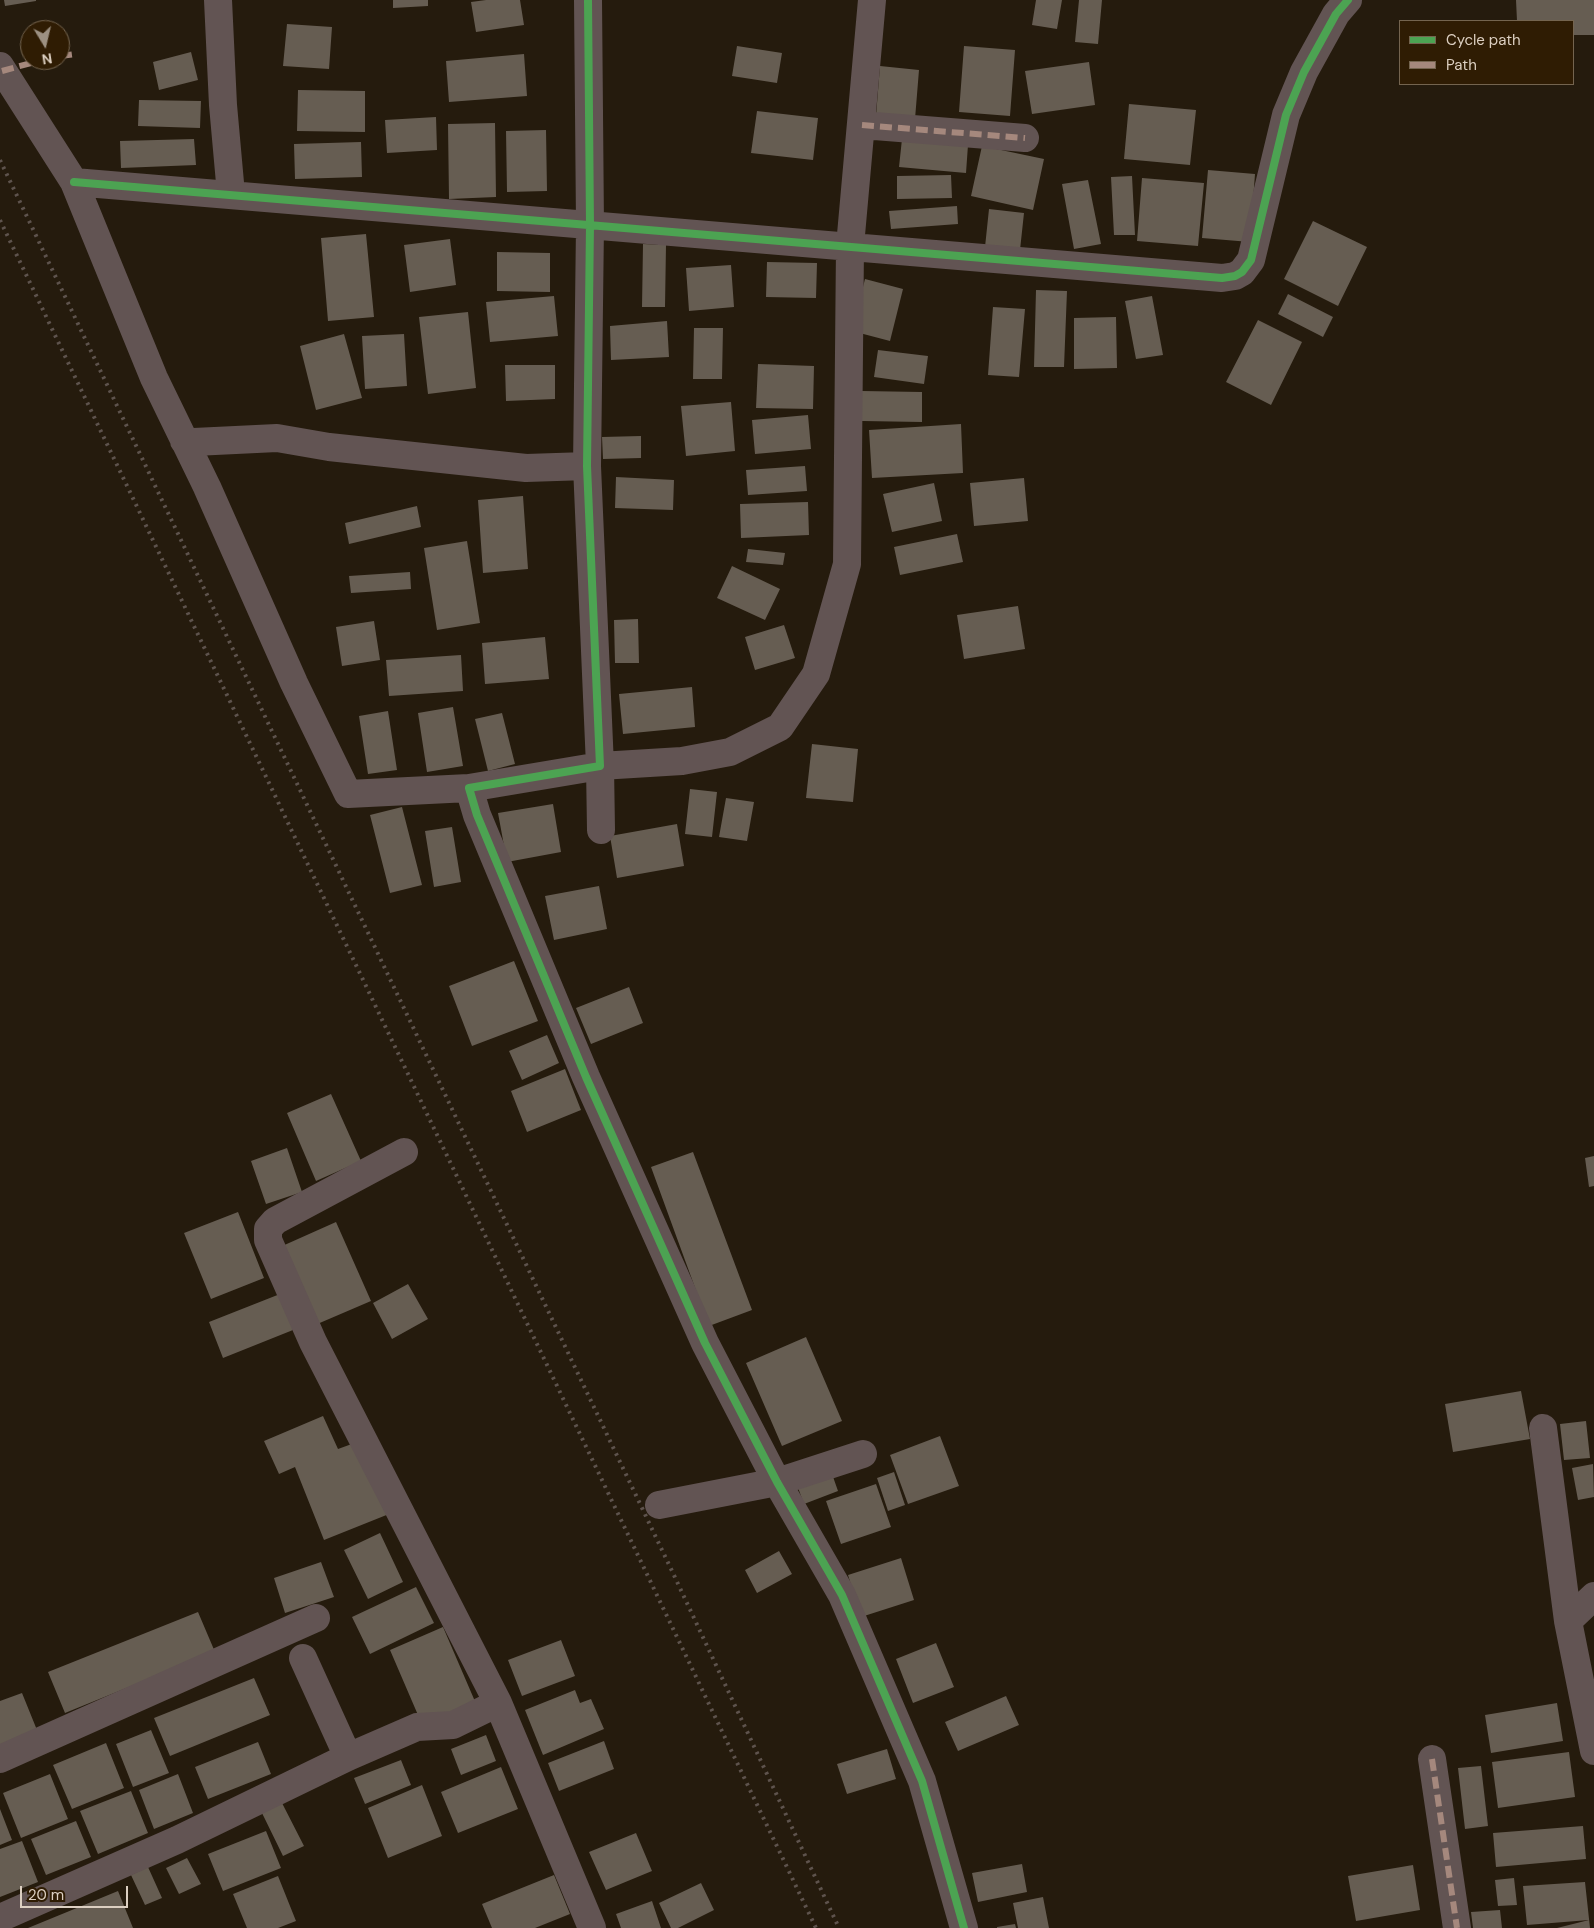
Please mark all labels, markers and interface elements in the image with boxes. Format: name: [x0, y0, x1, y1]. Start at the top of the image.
north arrow: [20, 20, 70, 70]
legend: [1399, 20, 1574, 85]
text: Cycle path: [1446, 30, 1521, 50]
text: N: [41, 49, 54, 69]
text: Path: [1446, 55, 1477, 75]
scale bar: [22, 1876, 130, 1908]
text: 20 m: [28, 1885, 64, 1905]

